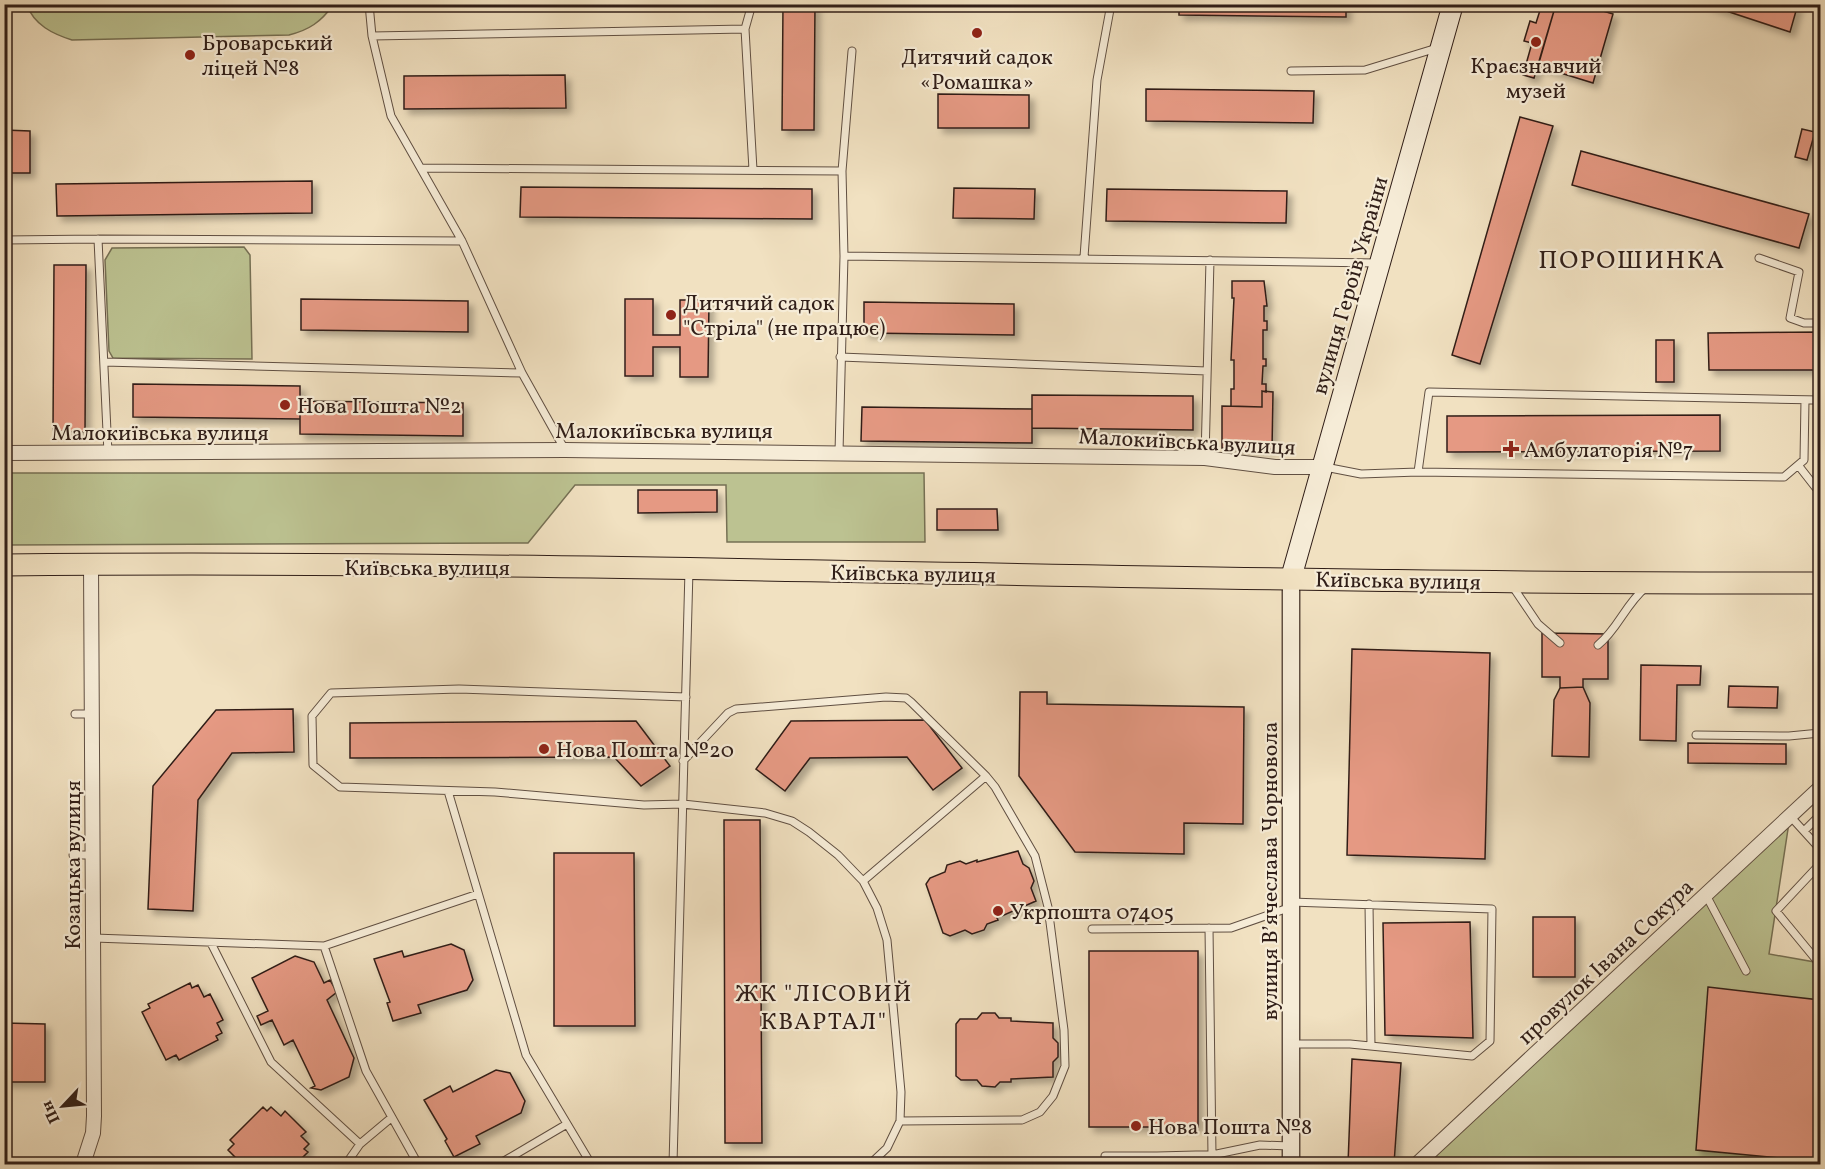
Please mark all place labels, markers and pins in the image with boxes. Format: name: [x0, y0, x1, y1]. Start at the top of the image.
marker: Дитячий садок «Ромашка»: [970, 26, 984, 40]
place label: Броварський ліцей №8: [202, 29, 333, 85]
marker: Краєзнавчий музей: [1529, 35, 1543, 49]
place label: Дитячий садок «Ромашка»: [901, 43, 1053, 99]
marker: Броварський ліцей №8: [183, 48, 197, 62]
place label: Краєзнавчий музей: [1470, 52, 1602, 108]
place label: Дитячий садок "Стріла" (не працює): [683, 289, 885, 345]
marker: Дитячий садок "Стріла" (не працює): [664, 308, 678, 322]
place label: Нова Пошта №2: [297, 392, 462, 423]
marker: Нова Пошта №2: [278, 398, 292, 412]
place label: Амбулаторія №7: [1524, 436, 1693, 467]
marker: Амбулаторія №7: [1502, 440, 1520, 458]
place label: Нова Пошта №20: [556, 736, 734, 767]
marker: Нова Пошта №20: [537, 742, 551, 756]
place label: Укрпошта 07405: [1010, 898, 1174, 929]
marker: Укрпошта 07405: [991, 904, 1005, 918]
place label: Нова Пошта №8: [1148, 1113, 1312, 1144]
marker: Нова Пошта №8: [1129, 1119, 1143, 1133]

